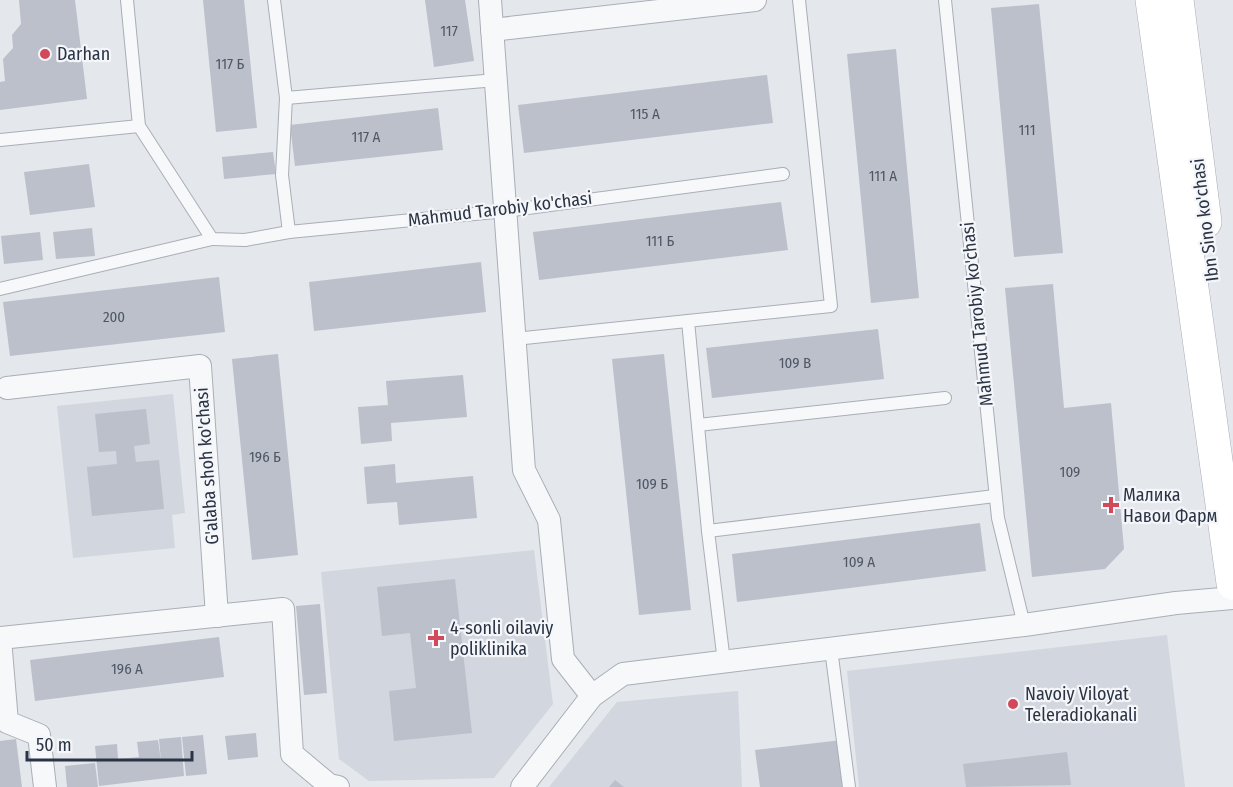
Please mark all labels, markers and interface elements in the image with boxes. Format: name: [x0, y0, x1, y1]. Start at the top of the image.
house number: 117: [440, 22, 458, 40]
place label: Darhan: [57, 43, 110, 65]
marker: Darhan: [38, 47, 52, 61]
house number: 117 Б: [216, 55, 245, 73]
house number: 115 А: [630, 105, 660, 123]
house number: 111: [1018, 121, 1036, 139]
house number: 117 А: [352, 128, 381, 146]
street label: Ibn Sino ko'chasi: [1187, 157, 1223, 283]
house number: 111 А: [869, 167, 897, 185]
street label: Mahmud Tarobiy ko'chasi: [407, 187, 593, 231]
street label: Mahmud Tarobiy ko'chasi: [956, 221, 998, 407]
house number: 111 Б: [646, 232, 674, 250]
house number: 200: [103, 308, 125, 326]
house number: 109 В: [779, 354, 811, 372]
street label: G'alaba shoh ko'chasi: [191, 387, 223, 545]
house number: 196 Б: [249, 448, 281, 466]
house number: 109: [1060, 463, 1080, 481]
house number: 109 Б: [636, 475, 668, 493]
place label: Малика Навои Фарм: [1123, 484, 1218, 527]
marker: Малика Навои Фарм: [1104, 498, 1118, 512]
house number: 109 А: [843, 553, 875, 571]
place label: 4-sonli oilaviy poliklinika: [450, 617, 553, 660]
marker: 4-sonli oilaviy poliklinika: [427, 629, 445, 647]
house number: 196 А: [111, 660, 143, 678]
place label: Navoiy Viloyat Teleradiokanali: [1025, 683, 1137, 726]
marker: Navoiy Viloyat Teleradiokanali: [1006, 697, 1020, 711]
scale bar: [27, 724, 192, 762]
text: 50 m: [36, 734, 72, 756]

